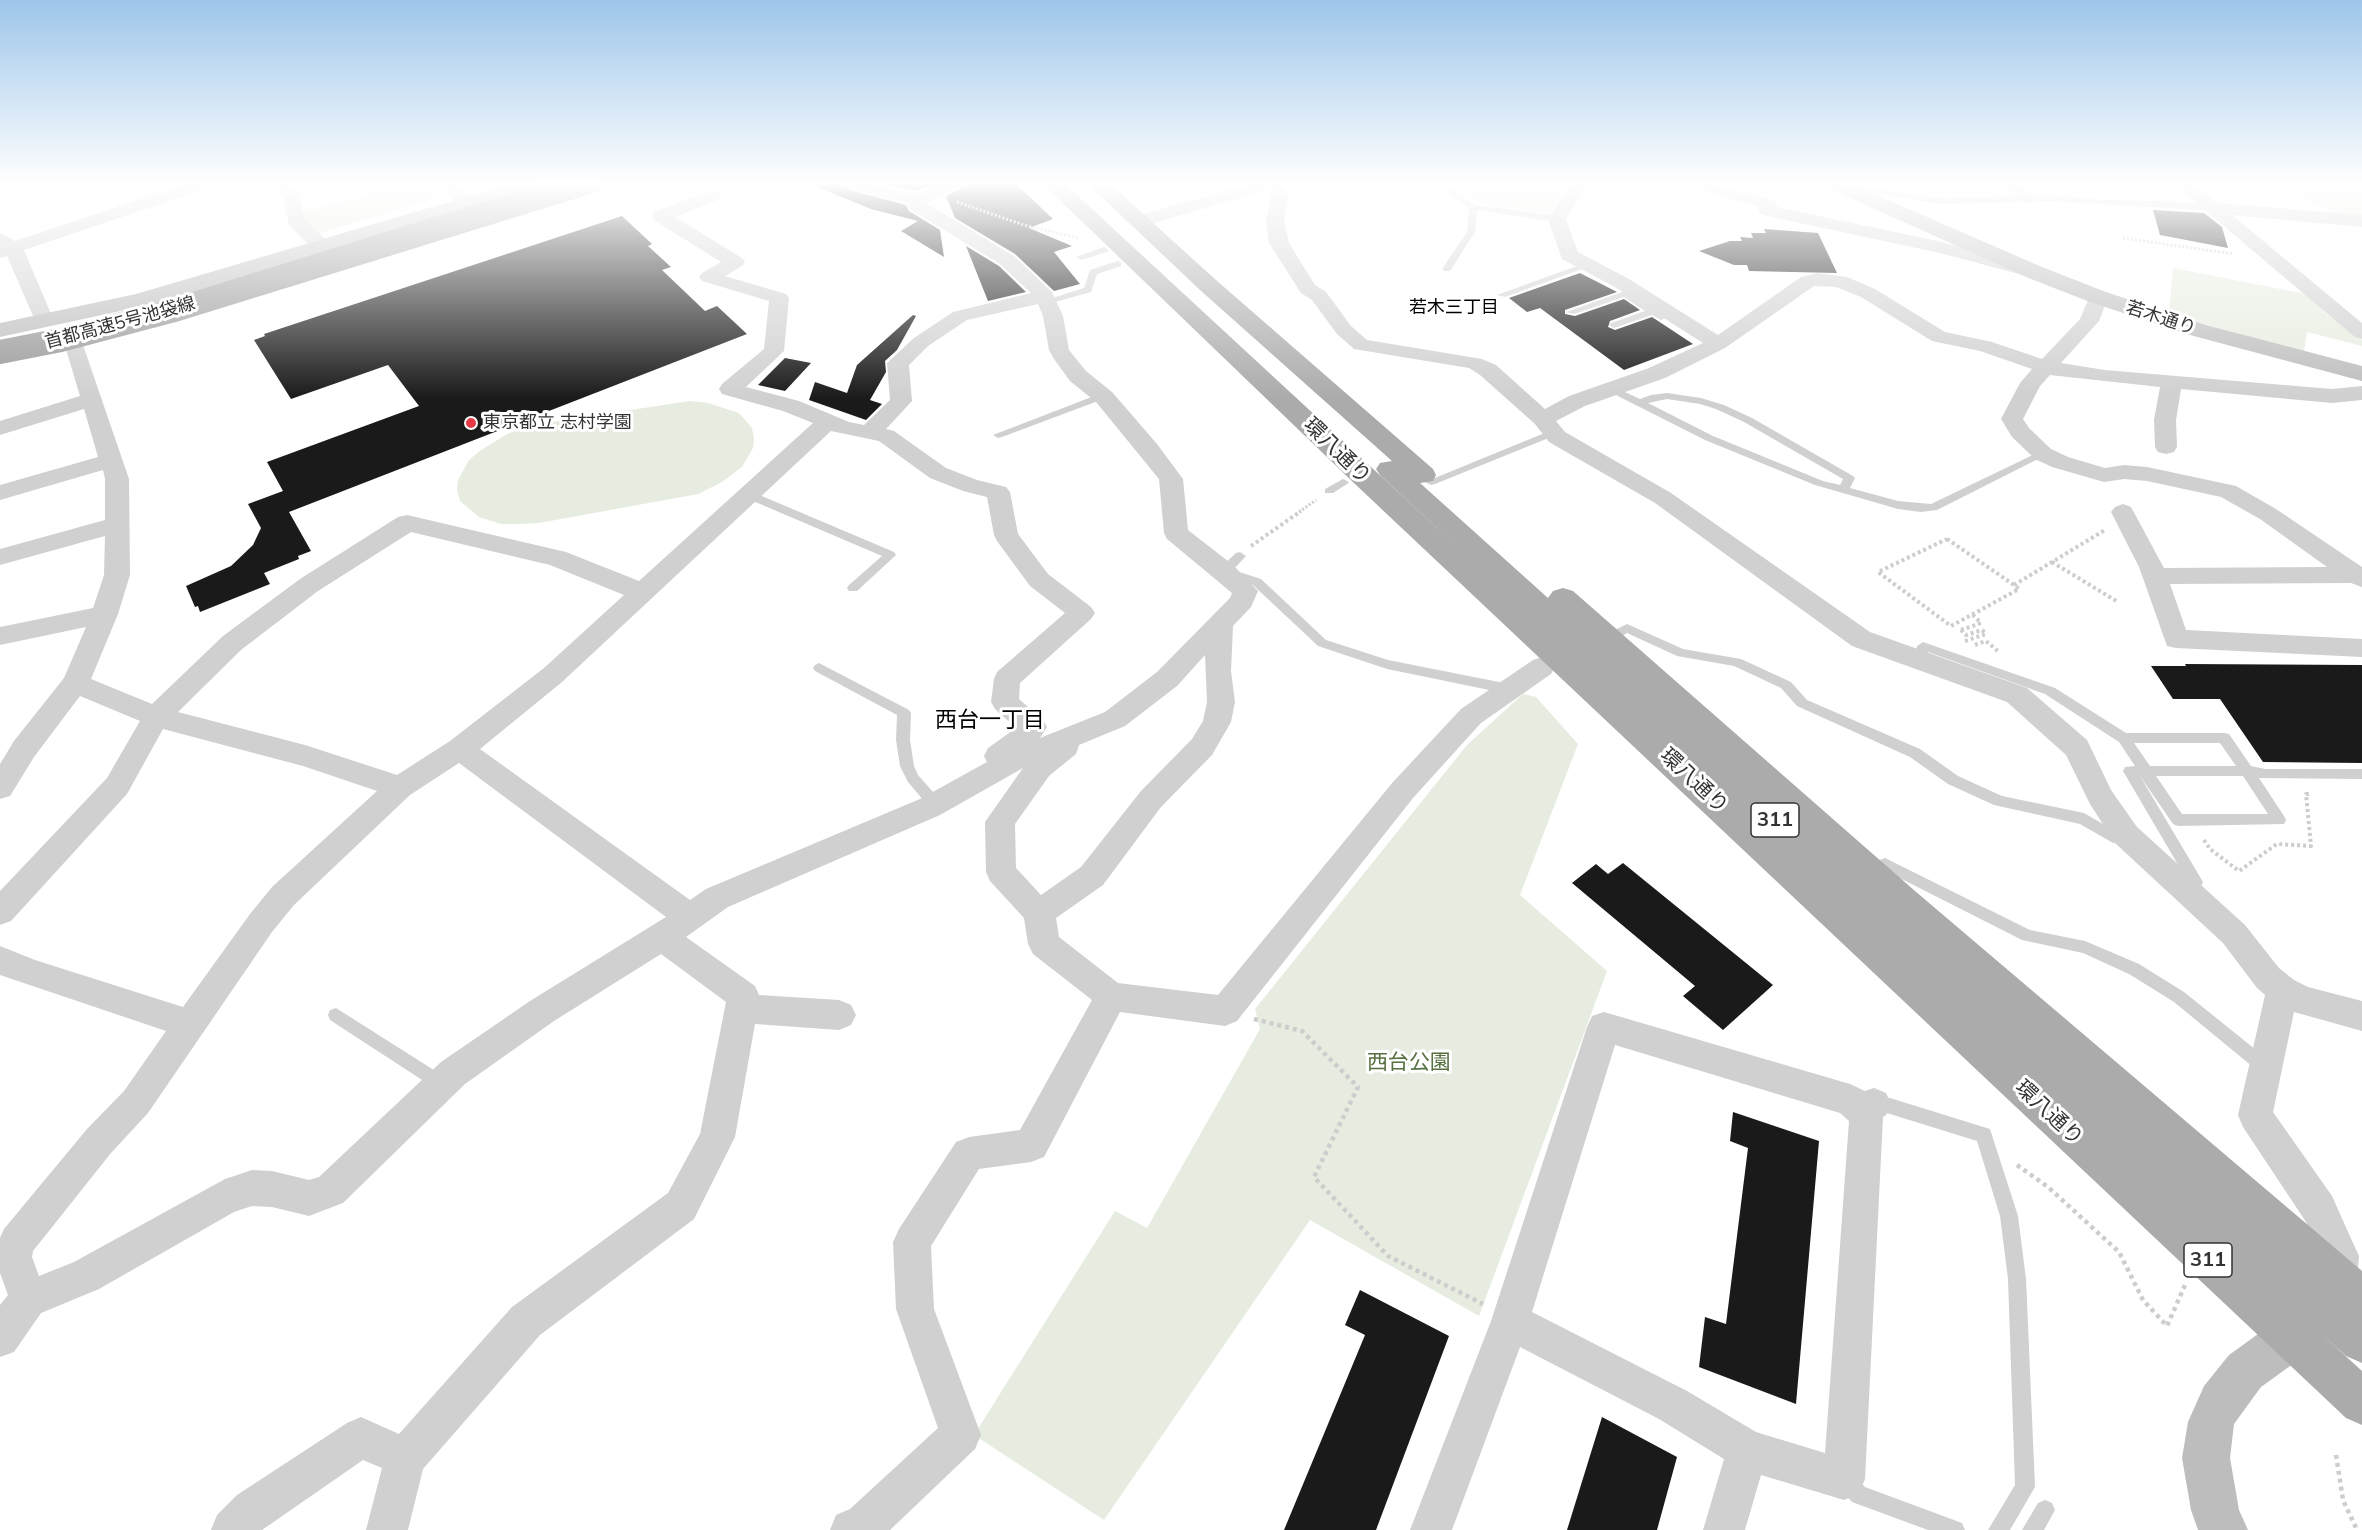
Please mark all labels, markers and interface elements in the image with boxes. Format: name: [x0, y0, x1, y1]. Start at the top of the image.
street label: 首都高速5号池袋線: [42, 293, 198, 353]
district label: 若木三丁目: [1409, 297, 1499, 319]
street label: 若木通り: [2123, 297, 2199, 339]
place label: 東京都立 志村学園: [483, 412, 632, 434]
street label: 環八通り: [1298, 413, 1376, 489]
marker: 東京都立 志村学園: [464, 416, 478, 430]
district label: 西台一丁目: [935, 707, 1045, 733]
street label: 環八通り: [1655, 743, 1733, 819]
road number: 311: [1751, 803, 1799, 837]
park label: 西台公園: [1367, 1050, 1451, 1076]
street label: 環八通り: [2010, 1075, 2088, 1151]
road number: 311: [2184, 1243, 2232, 1277]

